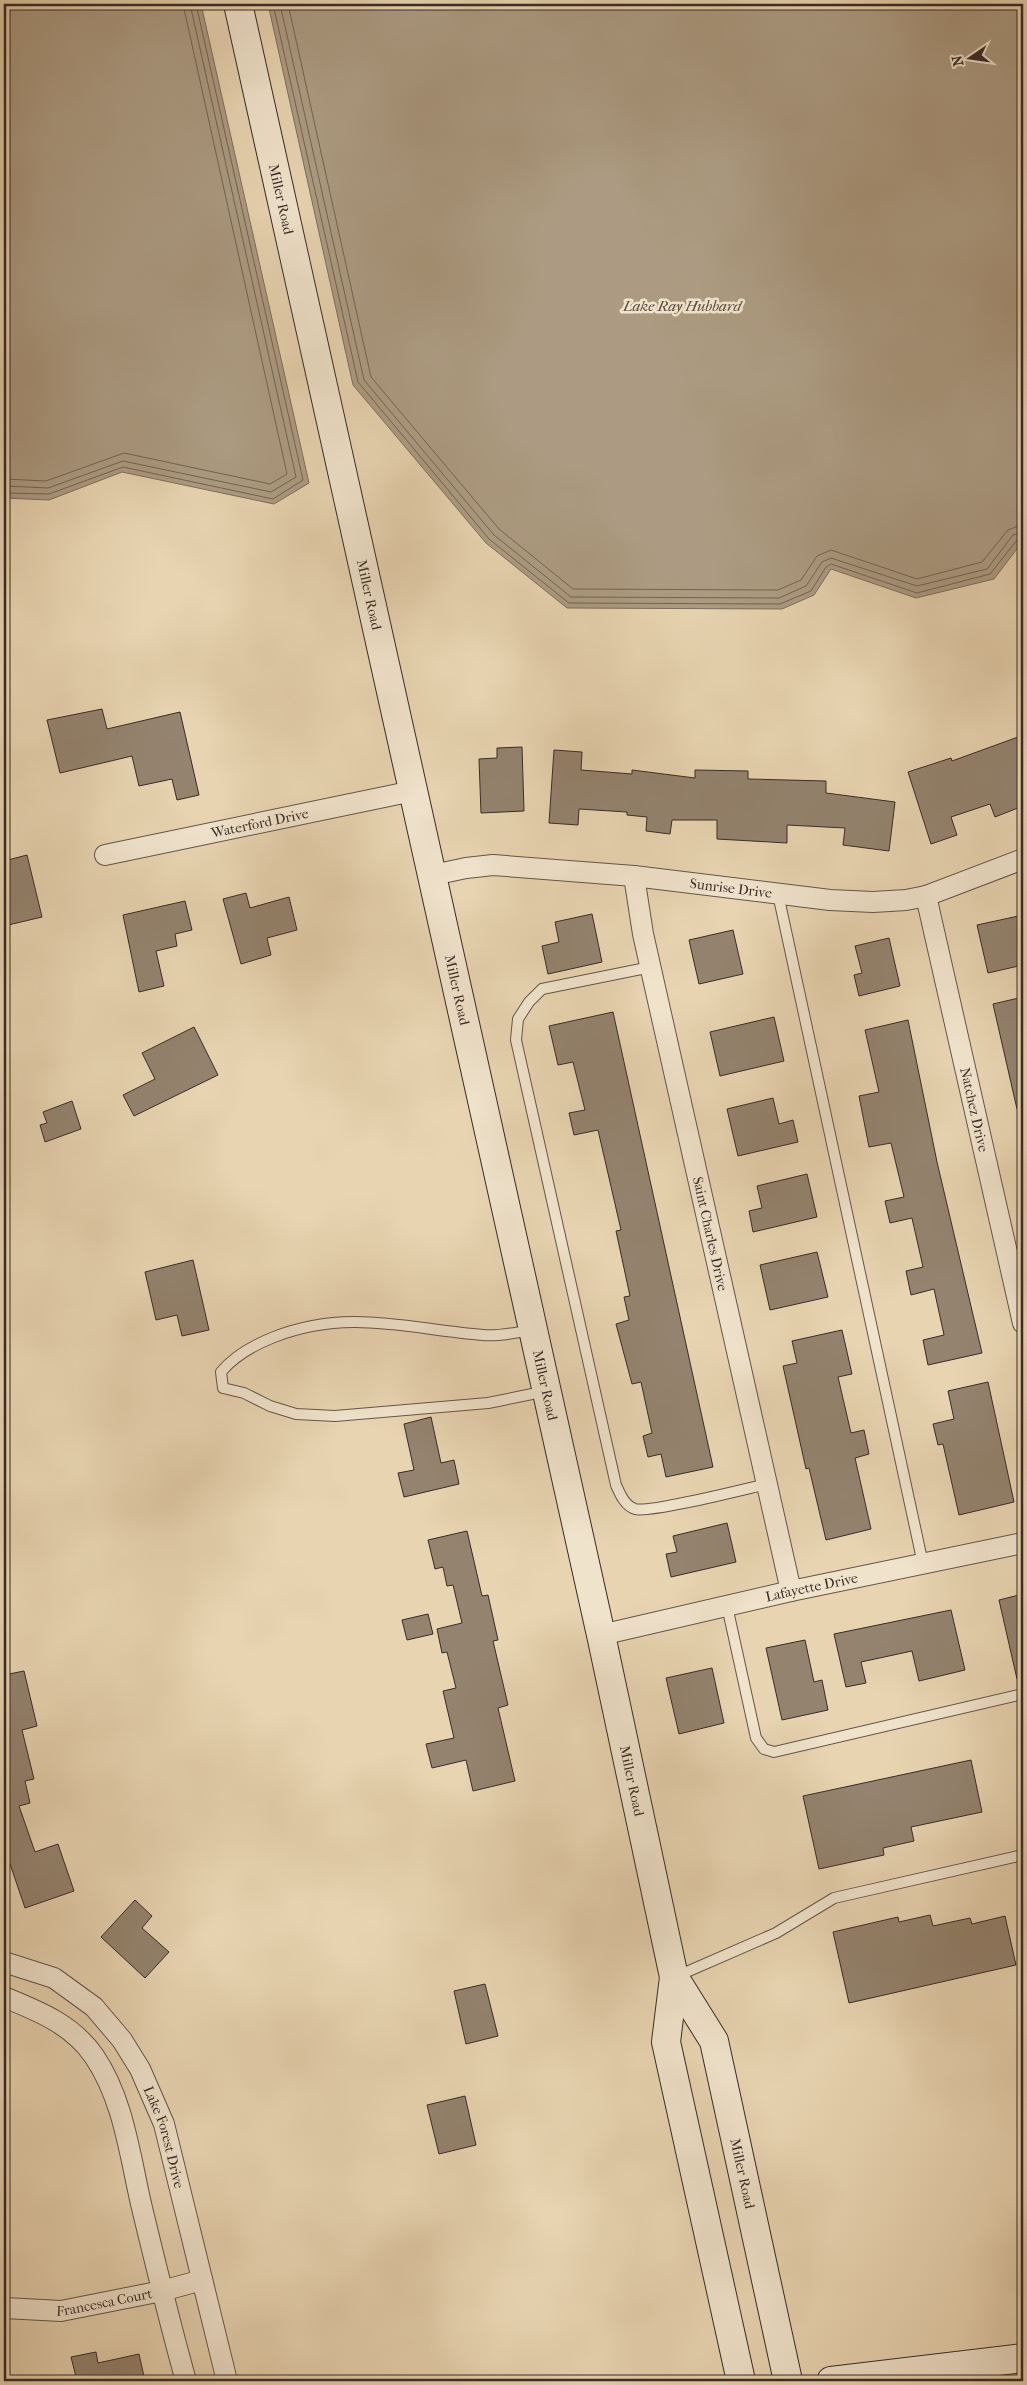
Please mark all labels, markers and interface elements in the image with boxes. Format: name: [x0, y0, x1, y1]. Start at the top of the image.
north arrow: [944, 32, 994, 82]
text: N: [948, 53, 967, 68]
street label: Miller Road: [265, 162, 298, 236]
water label: Lake Ray Hubbard: [622, 297, 743, 315]
street label: Miller Road: [353, 558, 386, 632]
street label: Waterford Drive: [208, 804, 310, 841]
street label: Sunrise Drive: [689, 874, 773, 901]
street label: Miller Road: [441, 953, 474, 1027]
street label: Natchez Drive: [957, 1066, 992, 1154]
street label: Saint Charles Drive: [689, 1175, 732, 1293]
street label: Miller Road: [529, 1348, 562, 1422]
street label: Lafayette Drive: [764, 1569, 859, 1605]
street label: Miller Road: [616, 1744, 648, 1818]
street label: Lake Forest Drive: [140, 2083, 188, 2190]
street label: Miller Road: [727, 2137, 759, 2211]
street label: Francesca Court: [56, 2285, 154, 2320]

